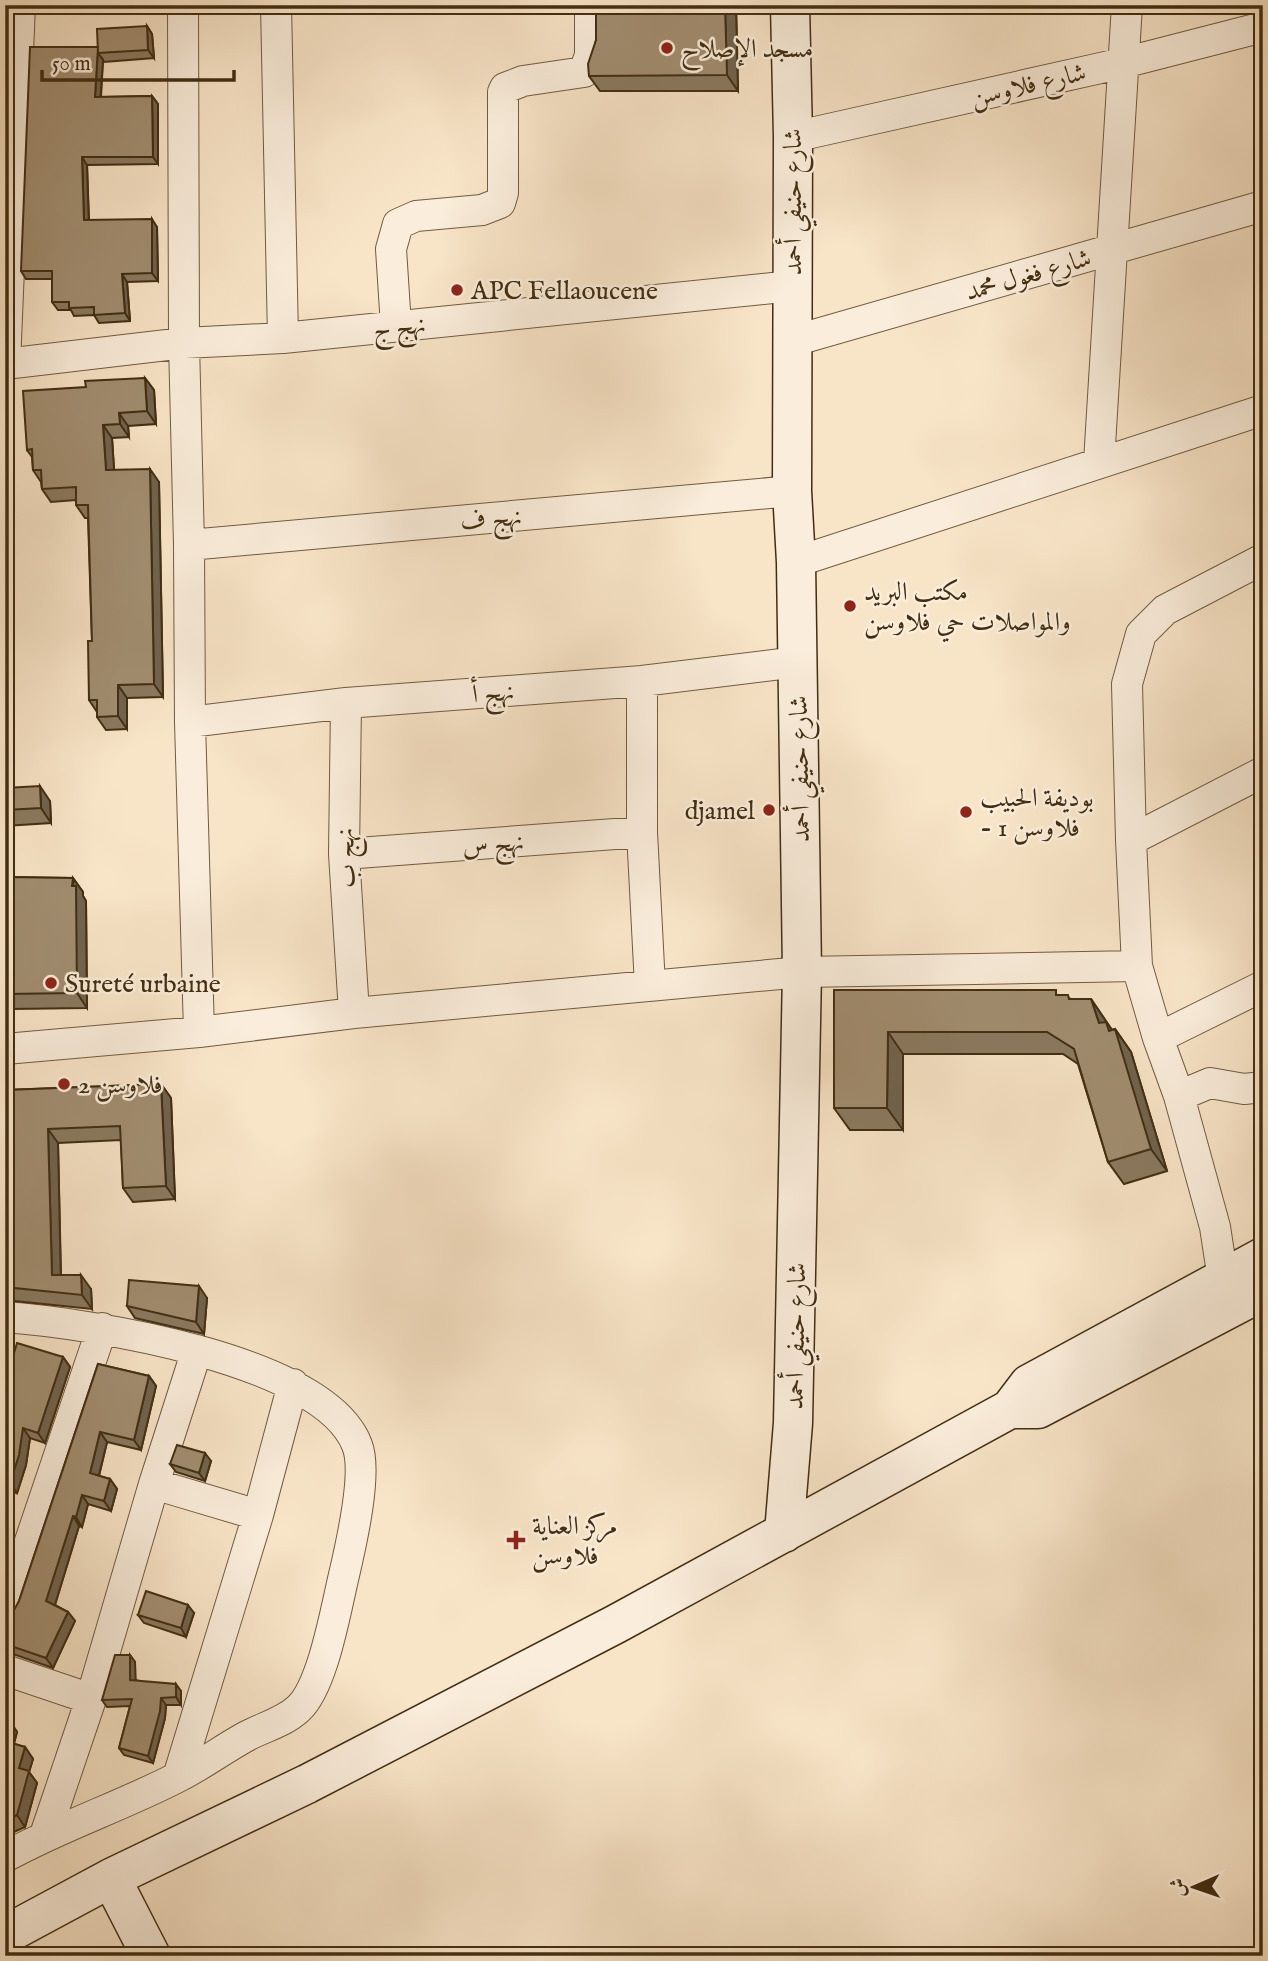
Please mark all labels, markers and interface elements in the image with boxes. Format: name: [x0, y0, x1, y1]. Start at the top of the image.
place label: مسجد اﻹصلاح: [681, 33, 813, 72]
scale bar: [42, 38, 234, 82]
marker: مسجد اﻹصلاح: [659, 40, 675, 56]
text: 50 m: [52, 51, 91, 78]
street label: شارع فلاوسن: [967, 56, 1090, 119]
street label: شارع حنيفي أحمد: [775, 129, 818, 275]
street label: شارع فغول محمد: [962, 242, 1096, 313]
place label: APC Fellaoucene: [470, 275, 658, 308]
marker: APC Fellaoucene: [449, 282, 465, 298]
street label: نهج ج: [371, 308, 428, 353]
street label: نهج ف: [459, 500, 524, 545]
place label: مكتب البريد والمواصلات حي فلاوسن: [864, 576, 1071, 643]
marker: مكتب البريد والمواصلات حي فلاوسن: [842, 598, 858, 614]
street label: نهج أ: [471, 674, 516, 717]
street label: شارع حنيفي أحمد: [781, 695, 826, 843]
place label: بوديفة الحبيب - فلاوسن 1: [980, 782, 1094, 845]
place label: djamel: [685, 795, 756, 828]
marker: djamel: [761, 802, 777, 818]
marker: بوديفة الحبيب - فلاوسن 1: [958, 804, 974, 820]
street label: نهج س: [461, 826, 526, 869]
street label: نهج ب: [329, 827, 370, 889]
place label: Sureté urbaine: [65, 968, 221, 1001]
marker: Sureté urbaine: [43, 975, 59, 991]
place label: فلاوسن 2: [78, 1069, 163, 1102]
marker: فلاوسن 2: [56, 1076, 72, 1092]
street label: شارع حنيفي أحمد: [777, 1262, 822, 1410]
place label: مركز العناية فلاوسن: [532, 1510, 618, 1573]
marker: مركز العناية فلاوسن: [506, 1530, 526, 1550]
north arrow: [1160, 1853, 1230, 1923]
text: ش: [1167, 1878, 1191, 1897]

